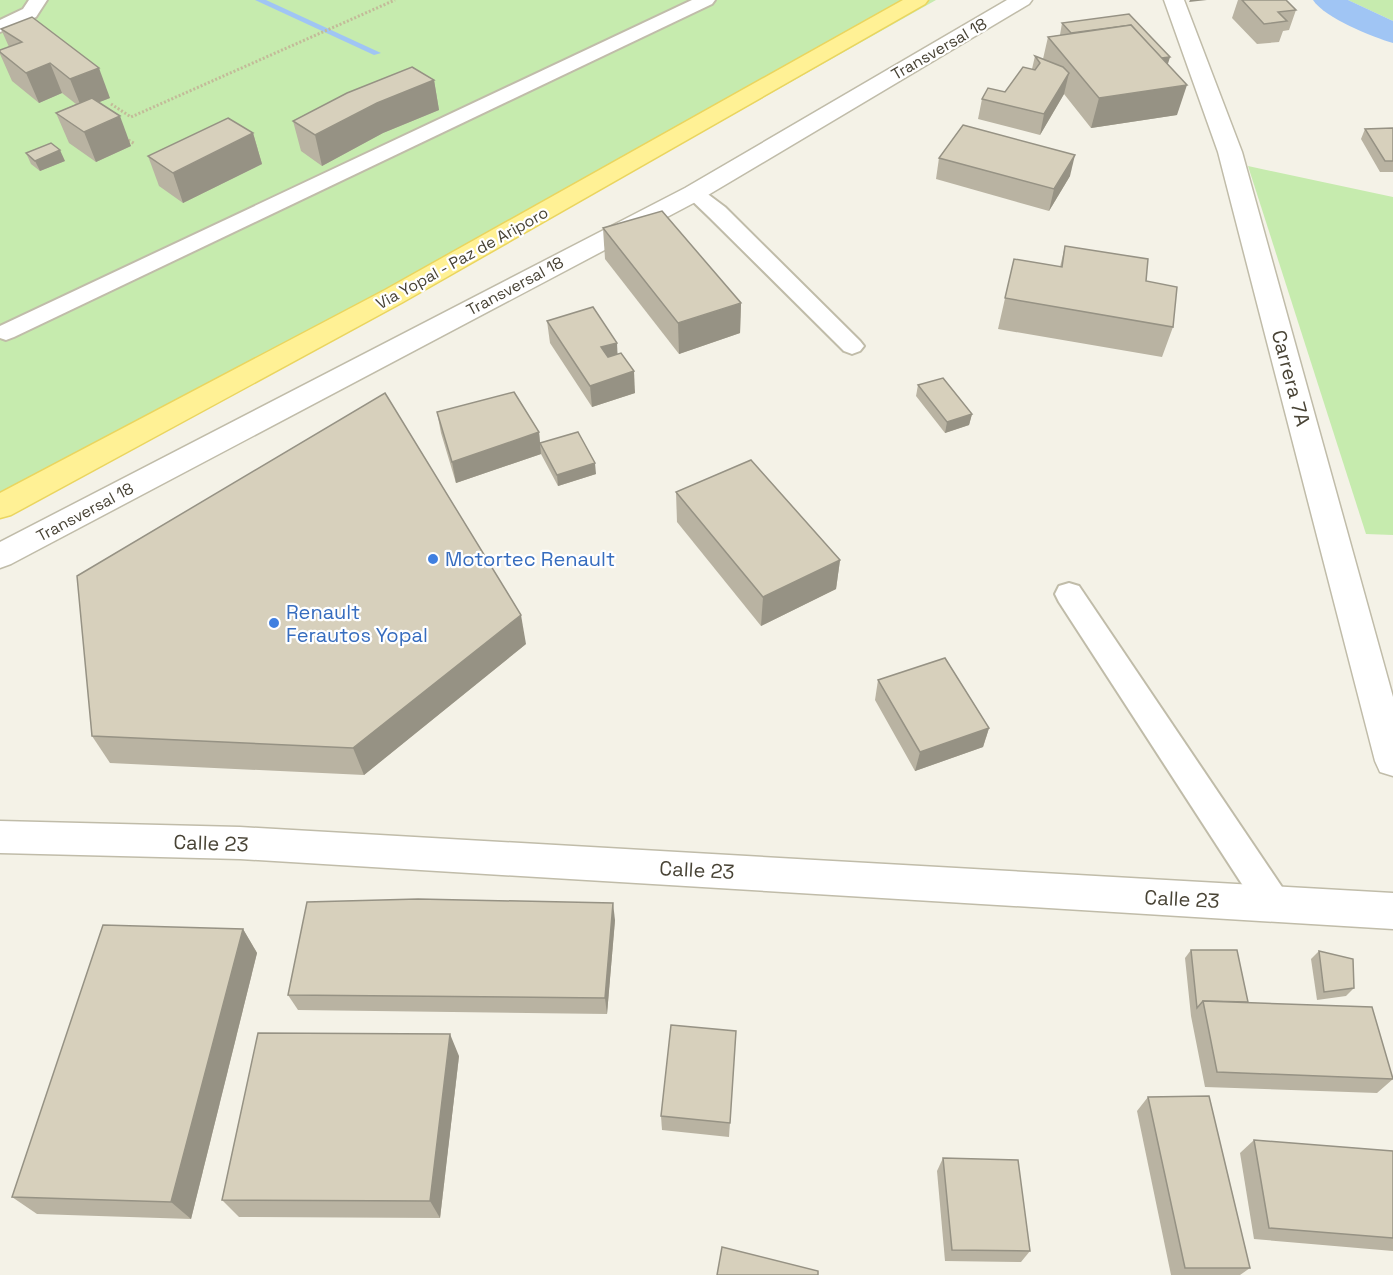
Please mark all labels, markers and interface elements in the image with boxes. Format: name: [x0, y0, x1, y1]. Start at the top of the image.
street label: Transversal 18: [887, 13, 991, 85]
street label: Via Yopal - Paz de Ariporo: [372, 202, 552, 314]
street label: Transversal 18: [463, 252, 567, 320]
street label: Carrera 7A: [1266, 327, 1316, 429]
street label: Transversal 18: [33, 478, 137, 546]
place label: Motortec Renault: [445, 546, 615, 572]
marker: Motortec Renault: [426, 552, 440, 566]
place label: Renault Ferautos Yopal: [286, 599, 428, 648]
marker: Renault Ferautos Yopal: [267, 616, 281, 630]
street label: Calle 23: [173, 829, 249, 857]
street label: Calle 23: [659, 855, 735, 885]
street label: Calle 23: [1144, 884, 1220, 914]

